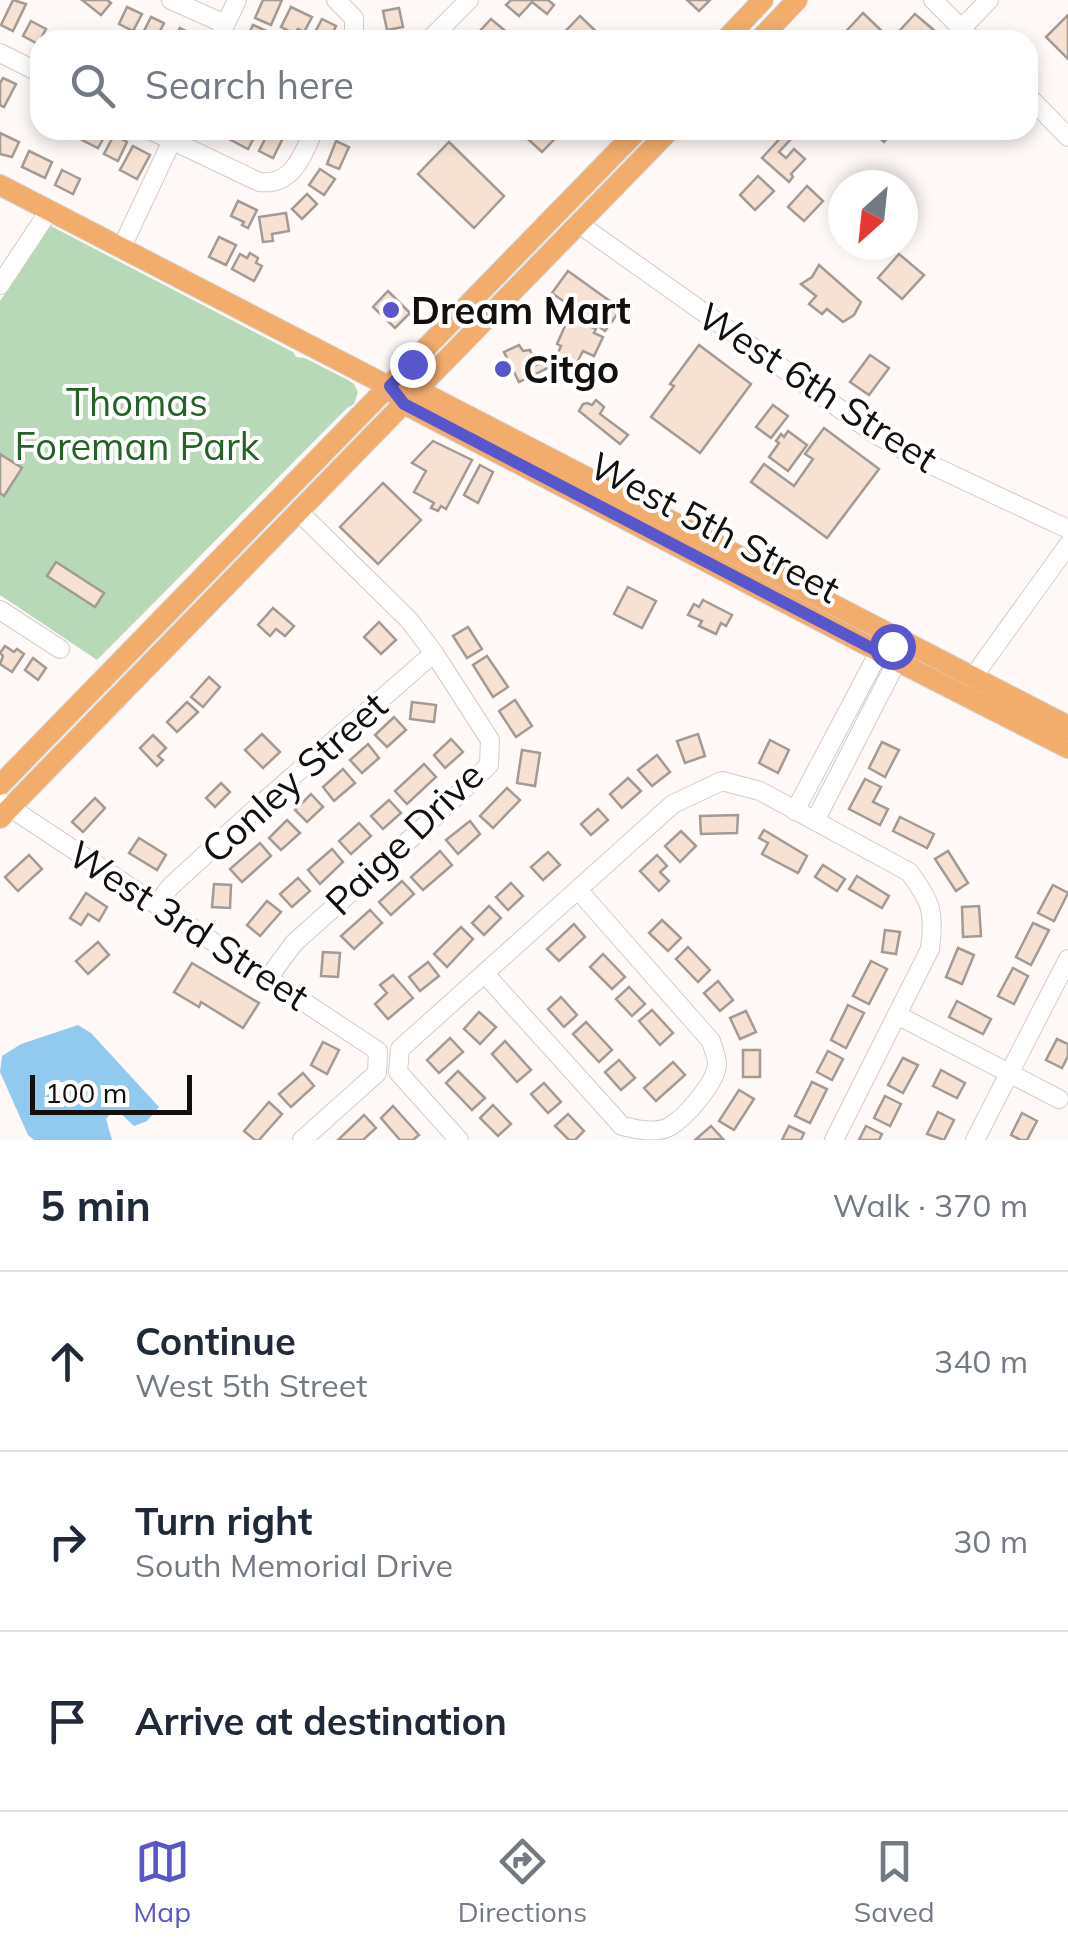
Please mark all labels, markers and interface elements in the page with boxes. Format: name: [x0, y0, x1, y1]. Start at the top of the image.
search box: [30, 30, 1038, 140]
icon: search: [65, 58, 120, 113]
text: Search here: [145, 61, 354, 109]
north arrow: [828, 170, 918, 260]
place label: Dream Mart: [411, 286, 631, 334]
street label: West 6th Street: [689, 292, 947, 482]
marker: Dream Mart: [380, 299, 402, 321]
route end: [390, 342, 436, 388]
place label: Citgo: [523, 345, 619, 393]
marker: Citgo: [492, 358, 514, 380]
park label: Thomas Foreman Park: [15, 378, 260, 470]
street label: West 5th Street: [582, 441, 848, 613]
route start: [870, 624, 916, 670]
street label: Conley Street: [191, 681, 397, 873]
street label: Paige Drive: [315, 751, 493, 925]
street label: West 3rd Street: [60, 830, 318, 1020]
scale bar: [30, 1070, 192, 1114]
text: 100 m: [45, 1075, 127, 1110]
text: 5 min: [40, 1179, 151, 1232]
text: Walk · 370 m: [833, 1185, 1028, 1225]
text: Continue: [135, 1317, 296, 1365]
icon: ahead: [40, 1334, 95, 1389]
text: 340 m: [934, 1341, 1028, 1381]
text: West 5th Street: [135, 1365, 367, 1405]
text: Turn right: [135, 1497, 312, 1545]
icon: right: [40, 1514, 95, 1569]
text: 30 m: [953, 1521, 1028, 1561]
text: South Memorial Drive: [135, 1545, 453, 1585]
icon: arrive: [40, 1694, 95, 1749]
text: Arrive at destination: [135, 1697, 507, 1745]
tab: Map: [133, 1834, 191, 1929]
tab: Directions: [458, 1834, 587, 1929]
tab: Saved: [854, 1834, 935, 1929]

